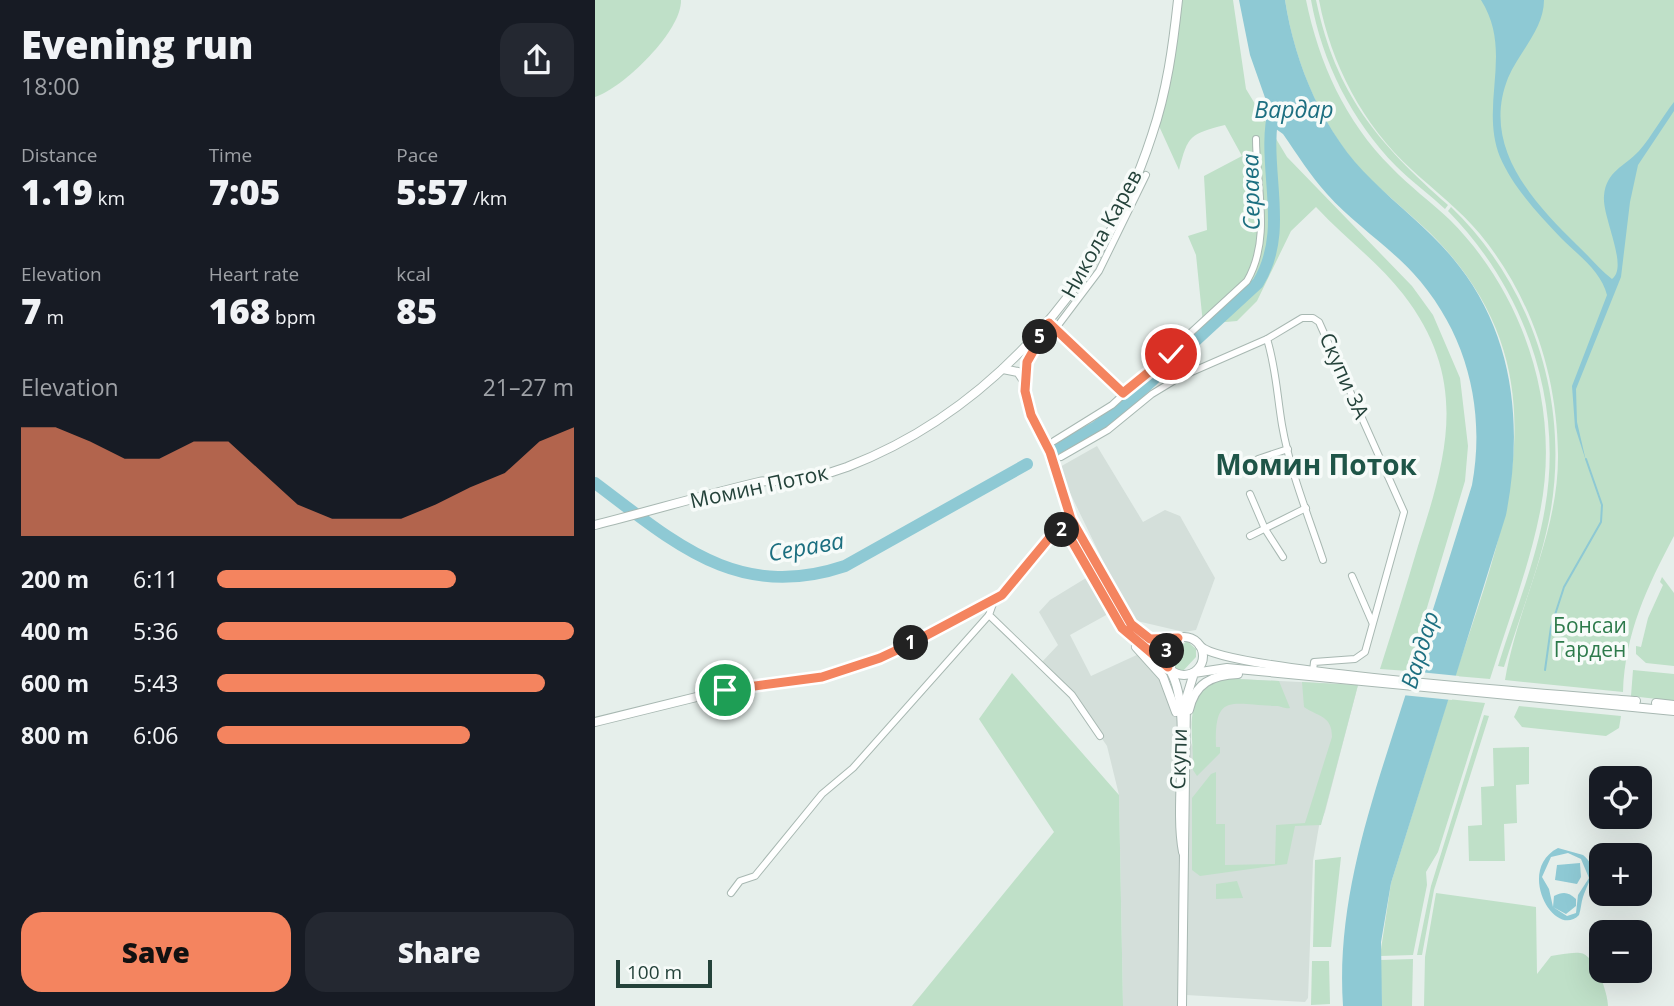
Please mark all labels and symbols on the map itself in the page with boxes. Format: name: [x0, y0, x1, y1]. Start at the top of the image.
water label: Вардар: [1254, 93, 1334, 125]
water label: Серава: [1233, 153, 1267, 231]
street label: Никола Карев: [1054, 164, 1148, 303]
pin: 5: [1023, 320, 1057, 354]
pin: [1141, 324, 1201, 384]
street label: Скупи 3А: [1313, 328, 1377, 424]
district label: Момин Поток: [1215, 445, 1418, 483]
street label: Момин Поток: [687, 458, 830, 514]
pin: 2: [1044, 512, 1079, 548]
water label: Серава: [765, 524, 846, 568]
water label: Вардар: [1392, 607, 1446, 692]
park label: Бонсаи Гарден: [1553, 611, 1627, 663]
pin: 1: [893, 626, 929, 660]
pin: 3: [1149, 634, 1185, 668]
pin: [695, 660, 755, 720]
street label: Скупи: [1163, 728, 1193, 790]
scale bar: [616, 957, 712, 989]

